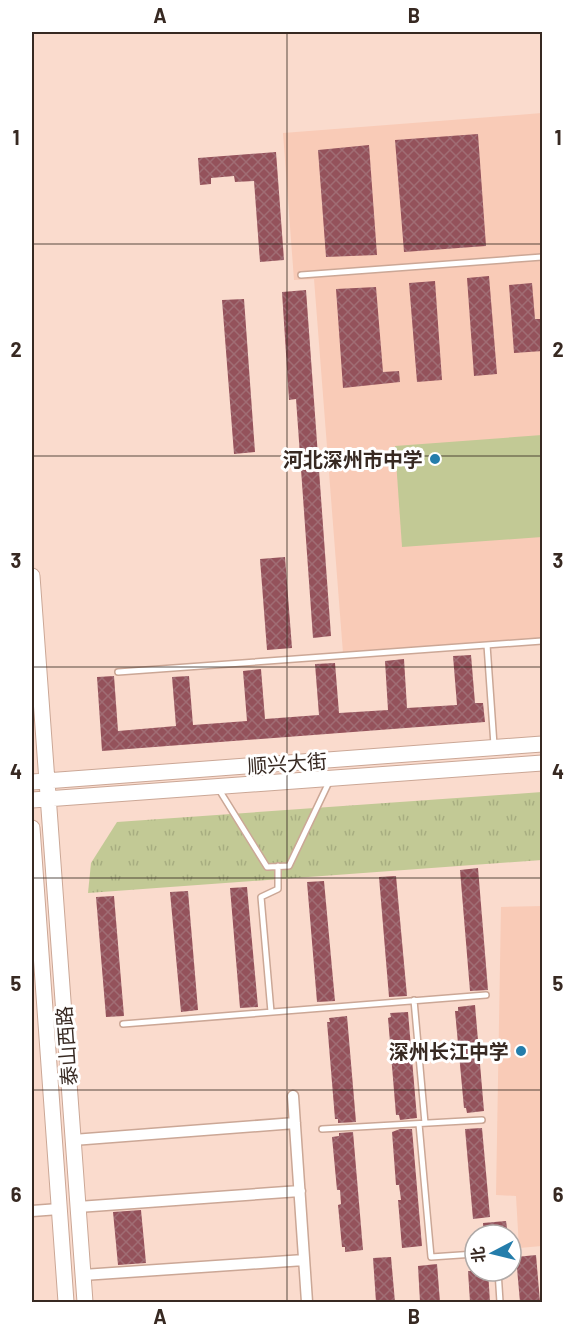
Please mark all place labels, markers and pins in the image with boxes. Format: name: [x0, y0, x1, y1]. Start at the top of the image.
place label: 河北深州市中学: [283, 447, 423, 471]
marker: 河北深州市中学: [428, 452, 442, 466]
place label: 深州长江中学: [389, 1039, 509, 1063]
marker: 深州长江中学: [514, 1044, 528, 1058]

